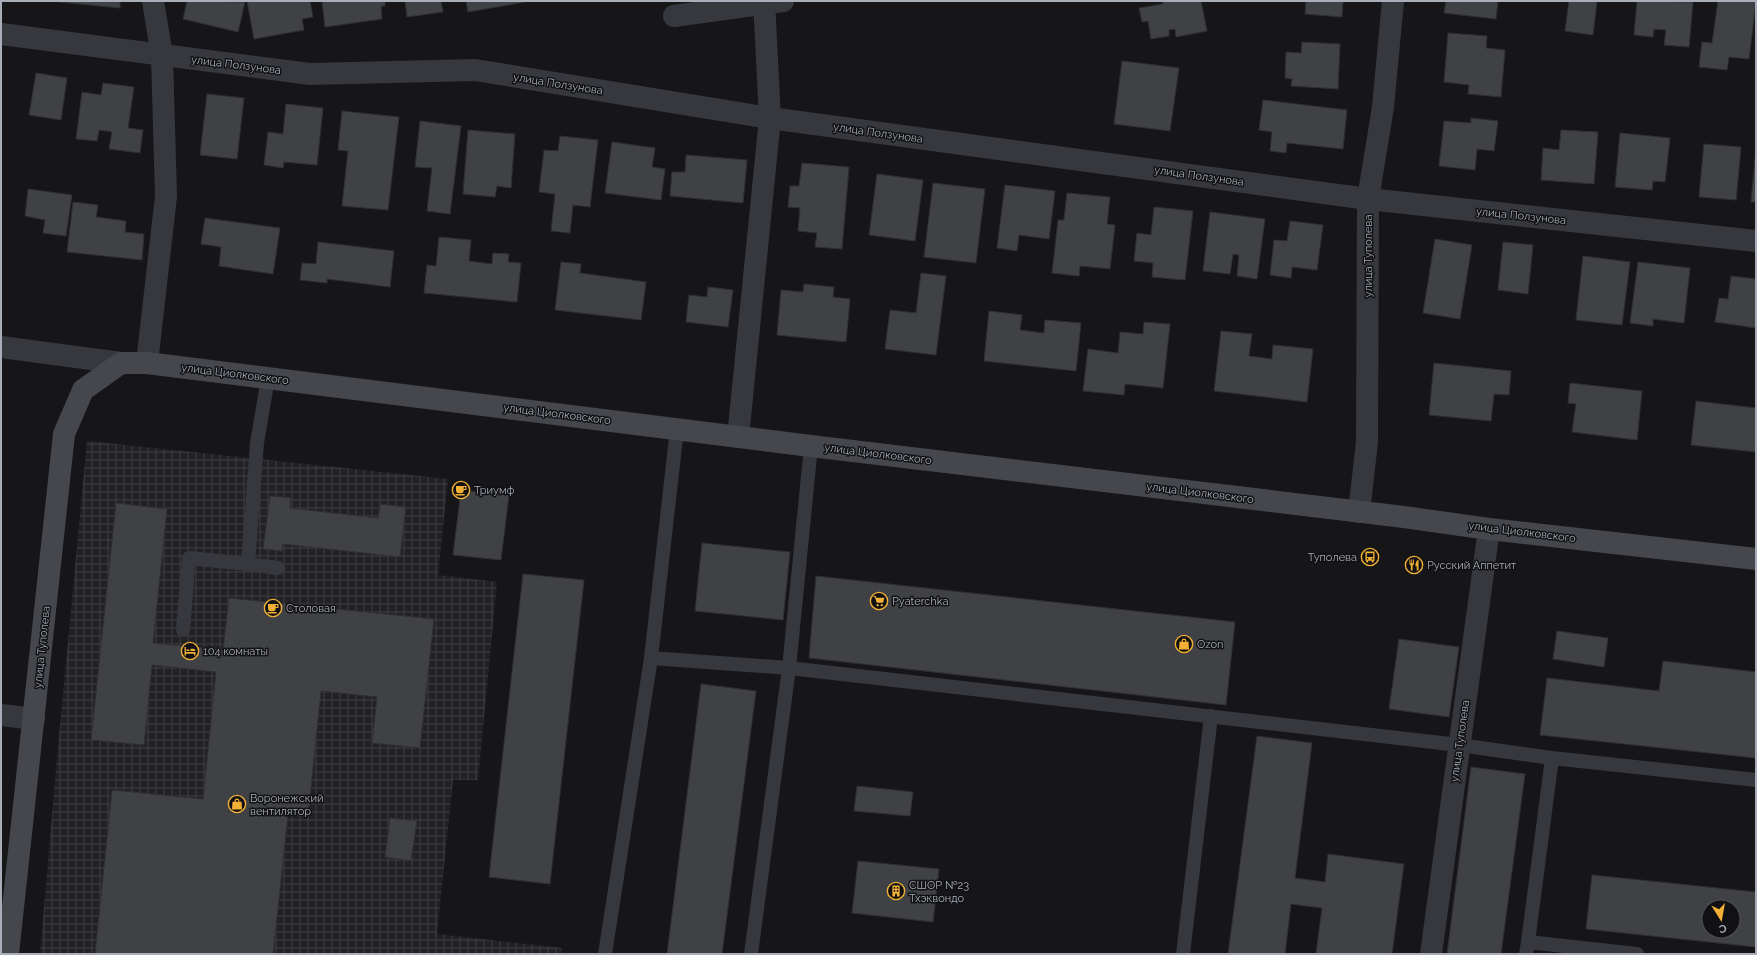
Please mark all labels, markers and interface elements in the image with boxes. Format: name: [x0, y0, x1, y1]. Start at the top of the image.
street label: улица Ползунова: [190, 53, 282, 77]
street label: улица Ползунова: [512, 71, 604, 97]
street label: улица Ползунова: [832, 120, 924, 146]
street label: улица Ползунова: [1153, 163, 1245, 189]
street label: улица Ползунова: [1475, 205, 1567, 227]
street label: улица Туполева: [1362, 215, 1375, 297]
street label: улица Циолковского: [181, 361, 290, 387]
street label: улица Циолковского: [503, 401, 612, 427]
street label: улица Циолковского: [824, 441, 933, 467]
cafe icon: Триумф: [451, 480, 471, 500]
street label: улица Циолковского: [1146, 480, 1255, 506]
place label: Триумф: [474, 484, 515, 497]
street label: улица Циолковского: [1468, 519, 1577, 545]
bus stop icon: Туполева: [1360, 547, 1380, 567]
place label: Туполева: [1308, 551, 1357, 564]
restaurant icon: Русский Аппетит: [1404, 555, 1424, 575]
place label: Русский Аппетит: [1427, 559, 1517, 572]
supermarket icon: Pyaterchka: [869, 591, 889, 611]
place label: Pyaterchka: [892, 595, 949, 608]
cafe icon: Столовая: [263, 598, 283, 618]
place label: Столовая: [286, 602, 336, 615]
street label: улица Туполева: [31, 605, 53, 689]
shop icon: Ozon: [1174, 634, 1194, 654]
place label: Ozon: [1197, 638, 1224, 651]
hotel icon: 104 комнаты: [180, 641, 200, 661]
place label: 104 комнаты: [203, 645, 268, 658]
street label: улица Туполева: [1448, 699, 1472, 783]
place label: Воронежский вентилятор: [250, 792, 324, 818]
shop icon: Воронежский вентилятор: [227, 794, 247, 814]
place label: СШОР №23 Тхэквондо: [909, 879, 969, 905]
building icon: СШОР №23 Тхэквондо: [886, 881, 906, 901]
north arrow: [1701, 899, 1741, 939]
text: С: [1717, 921, 1728, 936]

